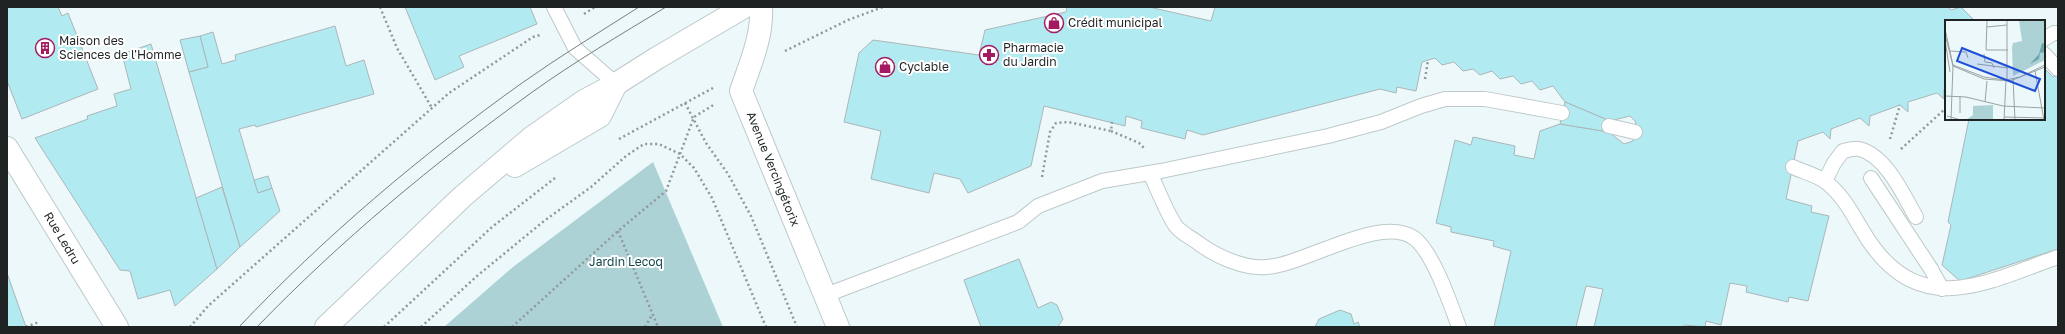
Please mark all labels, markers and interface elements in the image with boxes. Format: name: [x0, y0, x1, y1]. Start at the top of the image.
shop icon: Crédit municipal: [1043, 12, 1065, 34]
place label: Crédit municipal: [1068, 15, 1162, 30]
inset map: [1945, 20, 2045, 120]
place label: Maison des Sciences de l'Homme: [59, 33, 182, 62]
building icon: Maison des Sciences de l'Homme: [34, 37, 56, 59]
place label: Pharmacie du Jardin: [1003, 40, 1064, 69]
pharmacy icon: Pharmacie du Jardin: [978, 44, 1000, 66]
shop icon: Cyclable: [874, 56, 896, 78]
place label: Cyclable: [899, 59, 949, 74]
street label: Avenue Vercingétorix: [744, 109, 803, 229]
street label: Rue Ledru: [41, 209, 84, 267]
park label: Jardin Lecoq: [589, 254, 663, 269]

